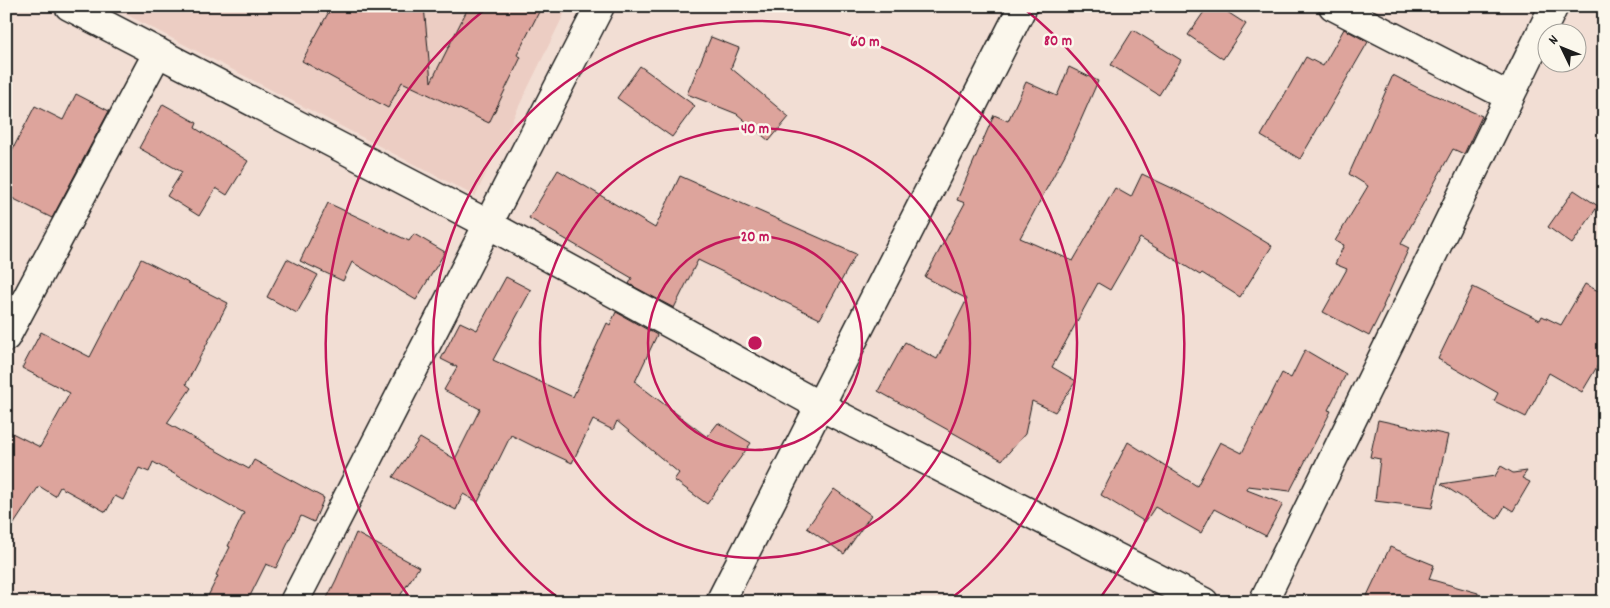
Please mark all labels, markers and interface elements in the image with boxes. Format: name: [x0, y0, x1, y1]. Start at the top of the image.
north arrow: [1538, 22, 1588, 72]
text: 80 m: [1044, 31, 1072, 53]
text: N: [1544, 31, 1564, 50]
text: 60 m: [850, 32, 880, 54]
text: 40 m: [741, 119, 769, 141]
text: 20 m: [741, 227, 769, 249]
centre of rings: [746, 334, 764, 352]

